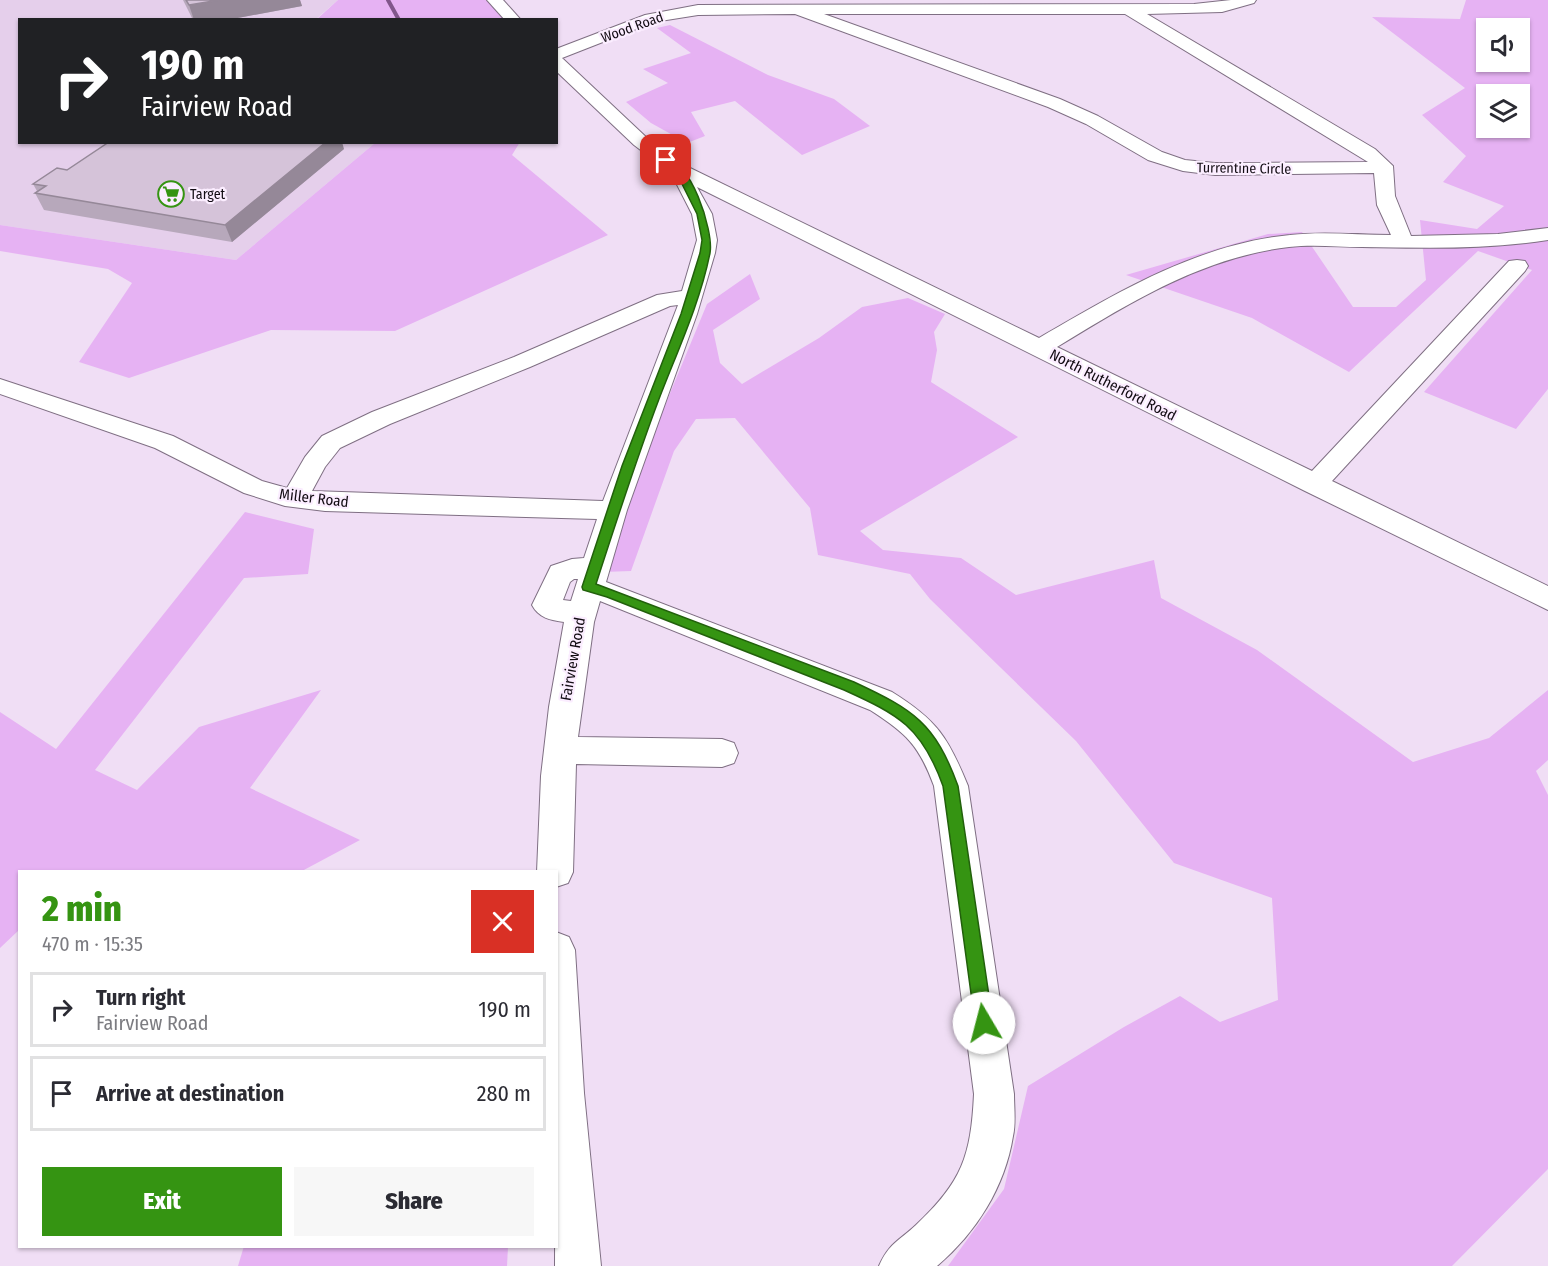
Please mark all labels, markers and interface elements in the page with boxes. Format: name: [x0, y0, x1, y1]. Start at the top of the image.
street label: Wood Road: [599, 8, 666, 47]
map controls: [1476, 18, 1530, 138]
button: sound: [1476, 18, 1530, 72]
text: 190 m: [141, 40, 244, 90]
icon: right: [42, 42, 120, 120]
button: layers: [1476, 84, 1530, 138]
text: Fairview Road: [141, 91, 293, 123]
pin: [640, 134, 691, 185]
icon: arrive: [649, 143, 682, 176]
street label: Turrentine Circle: [1197, 159, 1291, 178]
supermarket icon: Target: [156, 179, 186, 209]
place label: Target: [190, 186, 226, 203]
street label: North Rutherford Road: [1047, 345, 1179, 425]
street label: Miller Road: [278, 485, 350, 511]
street label: Fairview Road: [557, 616, 589, 702]
text: 2 min: [42, 887, 122, 931]
button: close: [471, 890, 534, 953]
text: 470 m · 15:35: [42, 932, 143, 956]
text: Turn right: [96, 984, 185, 1011]
position arrow: [952, 991, 1016, 1055]
icon: right: [45, 993, 78, 1026]
text: 190 m: [478, 996, 531, 1023]
text: Fairview Road: [96, 1011, 208, 1035]
icon: arrive: [45, 1077, 78, 1110]
text: Arrive at destination: [96, 1080, 284, 1107]
text: 280 m: [477, 1080, 531, 1107]
button: Exit: [42, 1167, 282, 1236]
button: Share: [294, 1167, 534, 1236]

